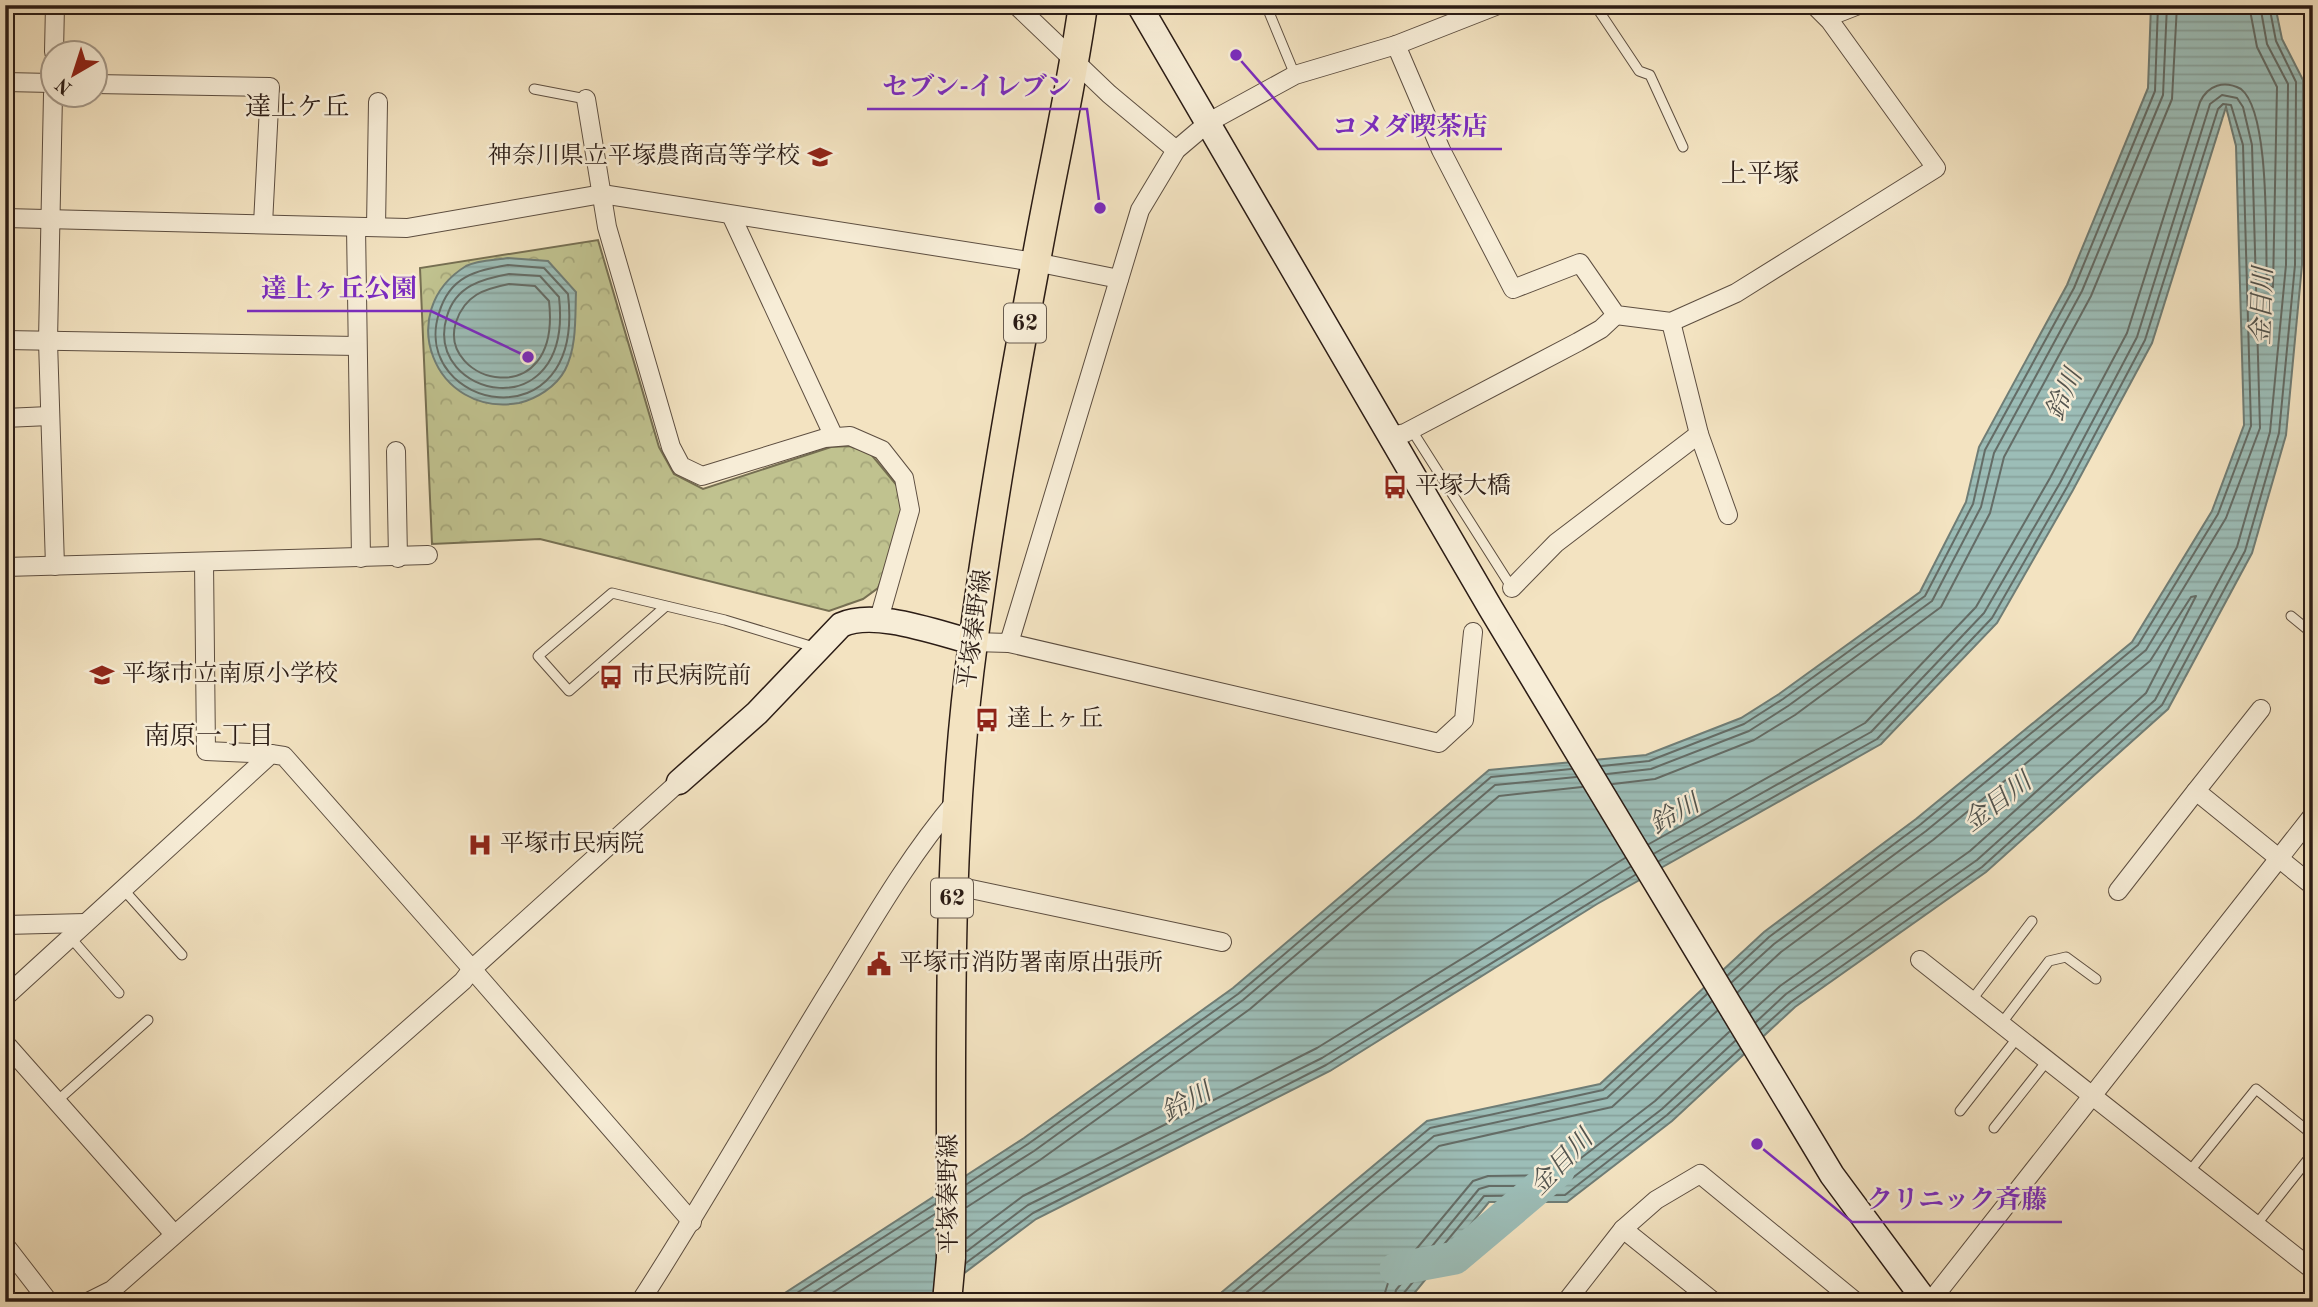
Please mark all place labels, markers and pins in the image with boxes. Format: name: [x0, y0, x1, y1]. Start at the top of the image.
callout: セブン-イレブン: [867, 62, 1087, 109]
callout: コメダ喫茶店: [1318, 102, 1502, 149]
place label: 神奈川県立平塚農商高等学校: [488, 142, 800, 169]
school or university icon: 神奈川県立平塚農商高等学校: [806, 143, 834, 171]
callout: 達上ヶ丘公園: [247, 264, 431, 311]
place label: 平塚大橋: [1415, 472, 1511, 499]
bus stop icon: 平塚大橋: [1381, 473, 1409, 501]
place label: 平塚市立南原小学校: [122, 660, 338, 687]
school or university icon: 平塚市立南原小学校: [88, 661, 116, 689]
place label: 市民病院前: [631, 662, 751, 689]
bus stop icon: 市民病院前: [597, 663, 625, 691]
place label: 達上ヶ丘: [1007, 705, 1103, 732]
bus stop icon: 達上ヶ丘: [973, 706, 1001, 734]
place label: 平塚市民病院: [500, 830, 644, 857]
hospital icon: 平塚市民病院: [466, 831, 494, 859]
place label: 平塚市消防署南原出張所: [899, 949, 1163, 976]
public building icon: 平塚市消防署南原出張所: [865, 950, 893, 978]
callout: クリニック斉藤: [1852, 1175, 2062, 1222]

